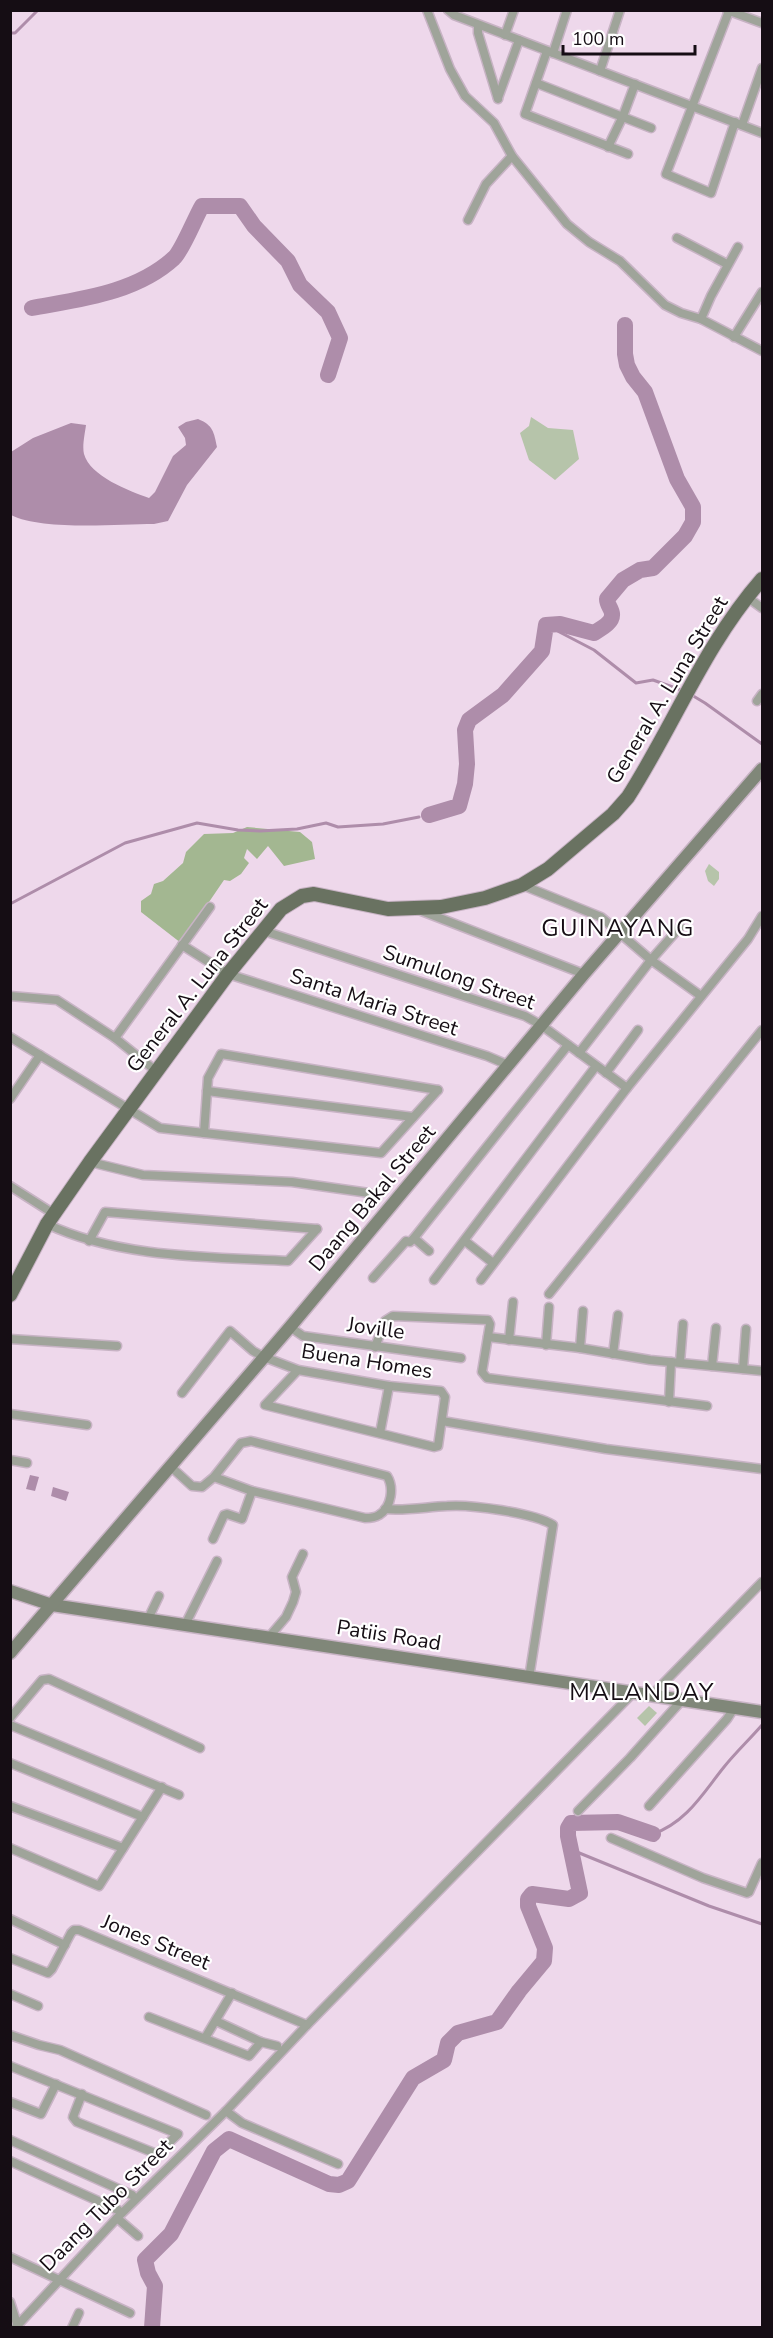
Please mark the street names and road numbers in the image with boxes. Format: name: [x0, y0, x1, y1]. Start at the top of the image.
street label: General A. Luna Street: [600, 590, 735, 789]
street label: General A. Luna Street: [120, 891, 274, 1078]
street label: Sumulong Street: [379, 938, 539, 1016]
street label: Santa Maria Street: [286, 962, 462, 1043]
street label: Daang Bakal Street: [302, 1118, 442, 1277]
street label: Joville: [345, 1310, 406, 1346]
street label: Buena Homes: [299, 1337, 435, 1385]
street label: Patiis Road: [335, 1613, 443, 1657]
street label: Jones Street: [97, 1907, 215, 1977]
street label: Daang Tubo Street: [34, 2132, 179, 2277]

